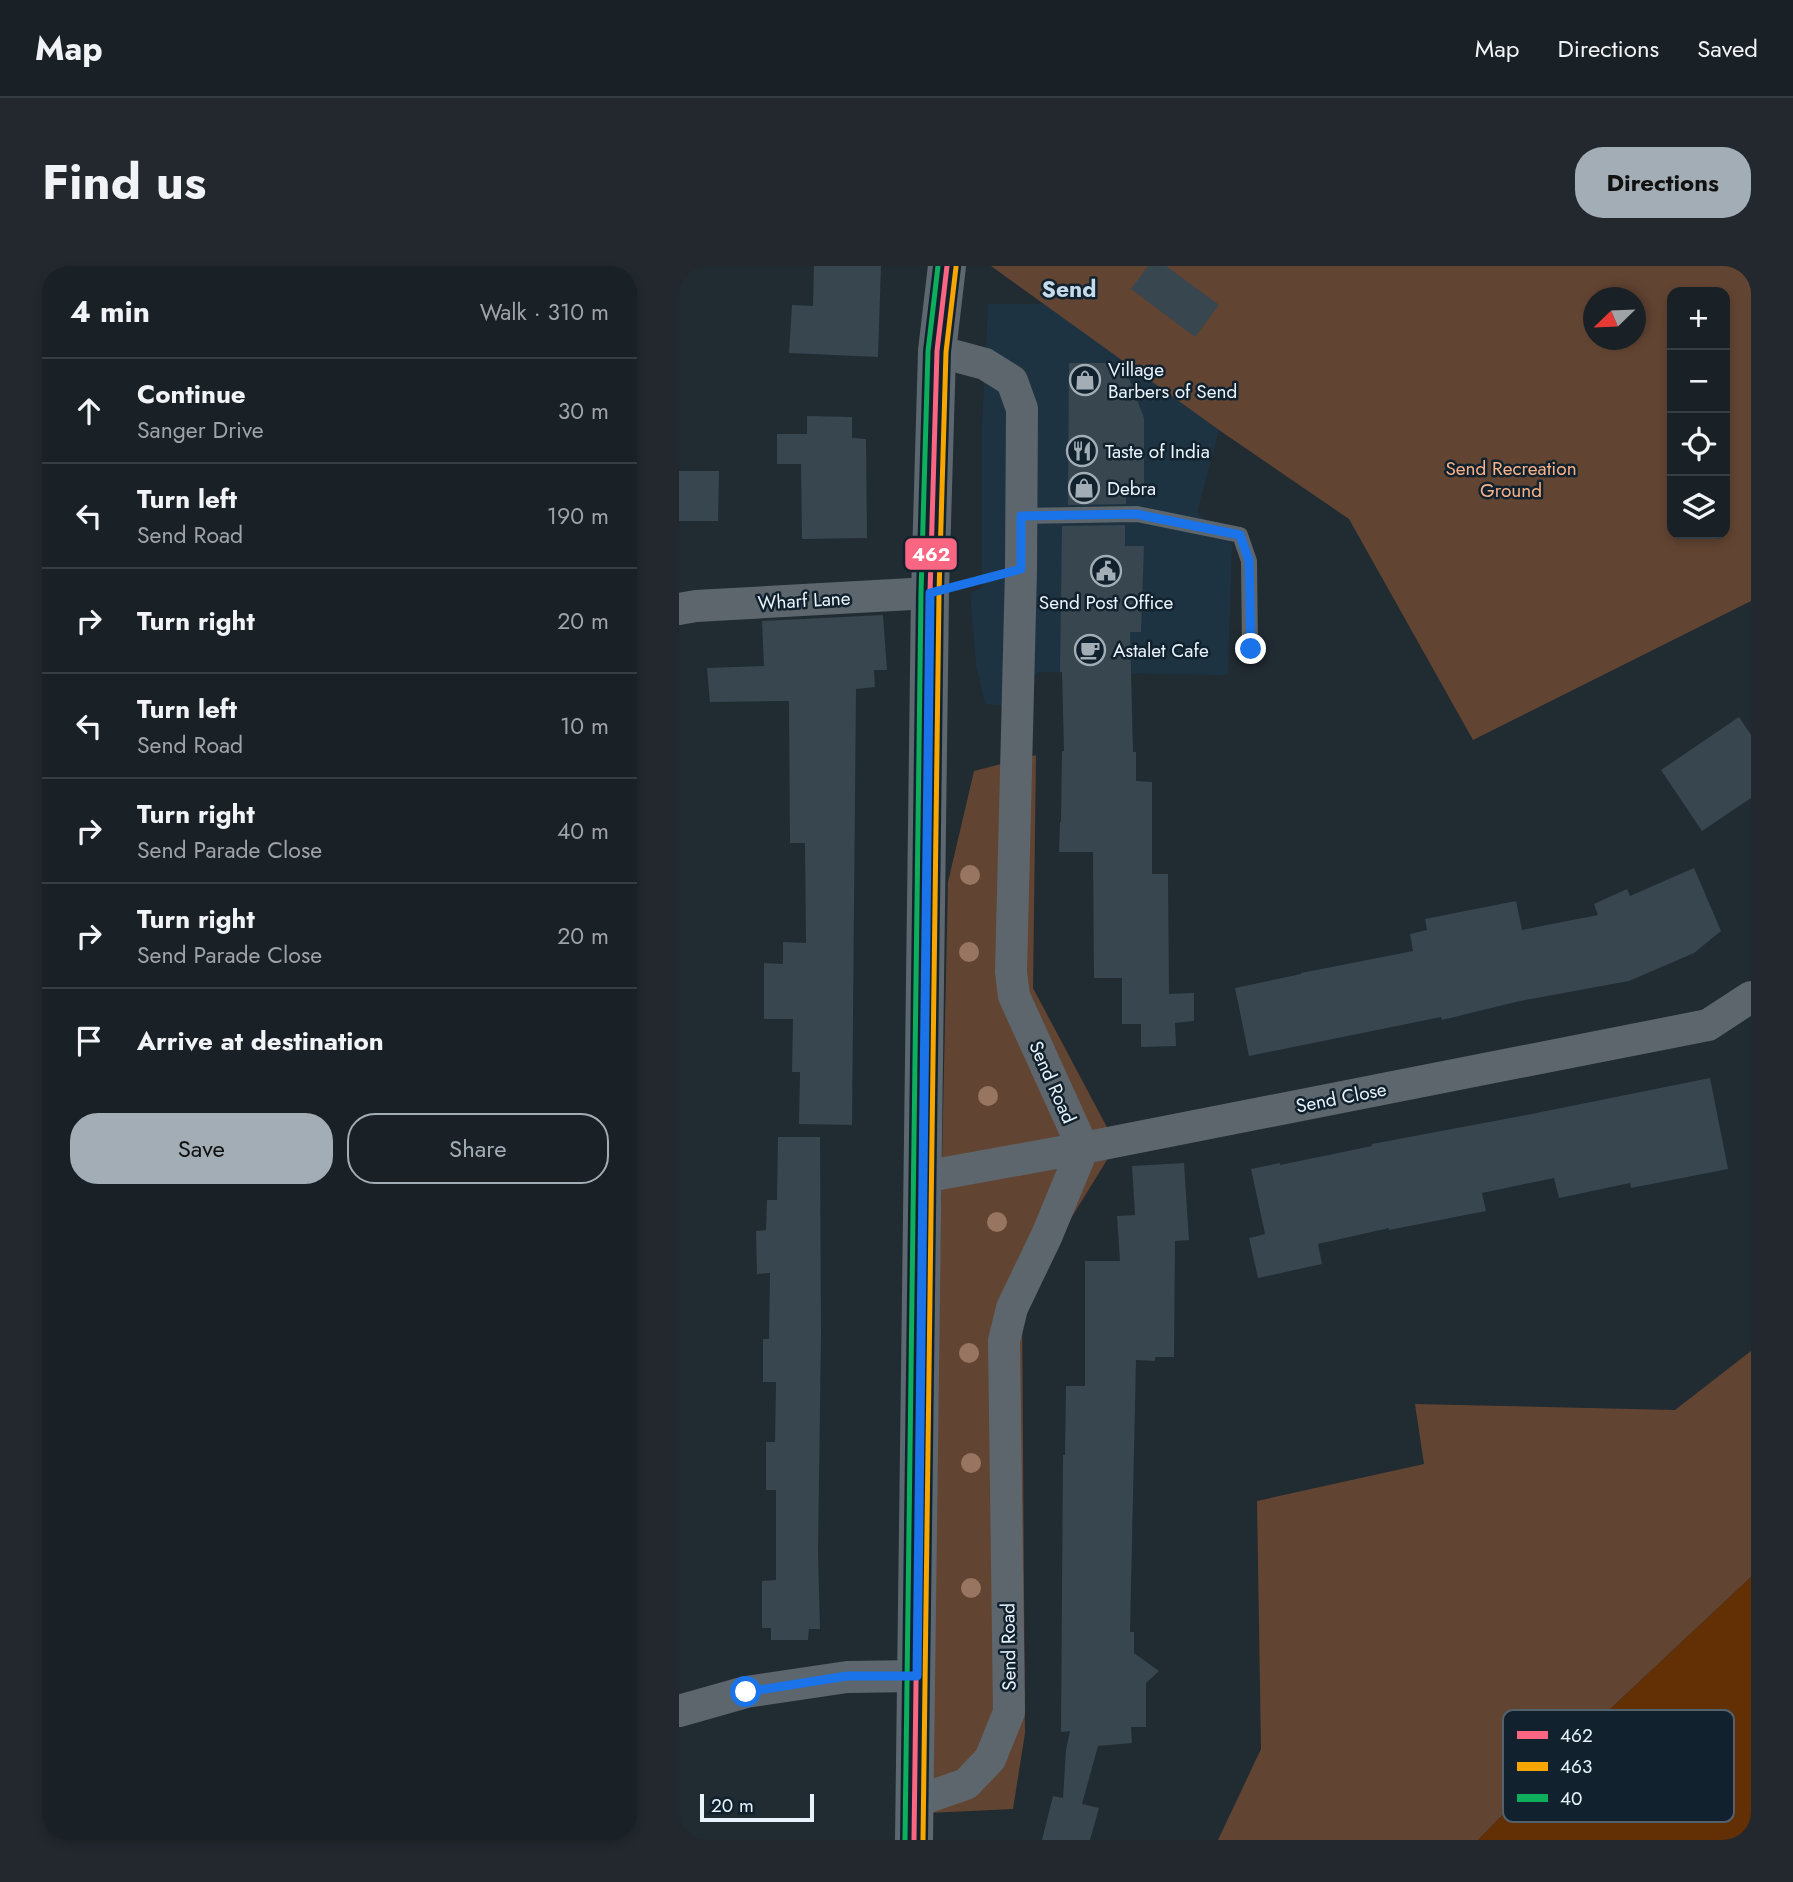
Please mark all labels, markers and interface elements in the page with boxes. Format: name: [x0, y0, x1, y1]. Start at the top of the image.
text: Map: [35, 25, 103, 72]
text: Map: [1475, 31, 1520, 66]
text: Directions: [1558, 31, 1659, 66]
text: Saved: [1697, 31, 1758, 66]
text: Find us: [42, 147, 206, 217]
button: Directions: [1575, 147, 1751, 218]
district label: Send: [1042, 272, 1096, 306]
north arrow: [1583, 287, 1646, 350]
map controls: [1667, 287, 1730, 539]
button: +: [1667, 287, 1730, 350]
text: 4 min: [70, 290, 150, 333]
text: Walk · 310 m: [480, 295, 609, 329]
button: −: [1667, 350, 1730, 413]
place label: Village Barbers of Send: [1108, 356, 1237, 405]
shop icon: Village Barbers of Send: [1068, 363, 1102, 397]
text: Continue: [137, 375, 246, 413]
icon: ahead: [70, 392, 108, 430]
text: 30 m: [558, 394, 609, 428]
text: Sanger Drive: [137, 413, 264, 447]
button: locate: [1667, 413, 1730, 476]
restaurant icon: Taste of India: [1065, 434, 1099, 468]
place label: Taste of India: [1105, 438, 1210, 465]
park label: Send Recreation Ground: [1445, 455, 1577, 504]
shop icon: Debra: [1067, 471, 1101, 505]
place label: Debra: [1107, 475, 1156, 502]
button: layers: [1667, 476, 1730, 539]
text: Turn left: [137, 480, 237, 518]
icon: left: [70, 497, 108, 535]
text: 190 m: [547, 499, 609, 533]
text: Send Road: [137, 518, 243, 552]
line badge: 462: [904, 537, 958, 571]
text: 462: [912, 541, 950, 568]
public building icon: Send Post Office: [1089, 554, 1123, 588]
street label: Wharf Lane: [757, 585, 851, 616]
place label: Send Post Office: [1039, 589, 1173, 616]
icon: right: [70, 602, 108, 640]
text: Turn right: [137, 602, 255, 640]
text: 20 m: [557, 604, 609, 638]
cafe icon: Astalet Cafe: [1073, 633, 1107, 667]
route end: [1235, 633, 1266, 664]
place label: Astalet Cafe: [1113, 637, 1209, 664]
text: Turn left: [137, 690, 237, 728]
icon: left: [70, 707, 108, 745]
text: 10 m: [560, 709, 609, 743]
text: Send Road: [137, 728, 243, 762]
text: Turn right: [137, 795, 255, 833]
icon: right: [70, 812, 108, 850]
text: 40 m: [557, 814, 609, 848]
text: Send Parade Close: [137, 833, 322, 867]
text: Turn right: [137, 900, 255, 938]
icon: right: [70, 917, 108, 955]
text: 20 m: [557, 919, 609, 953]
text: Send Parade Close: [137, 938, 322, 972]
icon: arrive: [70, 1022, 108, 1060]
text: Arrive at destination: [137, 1022, 384, 1060]
street label: Send Road: [1022, 1037, 1083, 1128]
street label: Send Close: [1293, 1075, 1389, 1120]
button: Save: [70, 1113, 333, 1184]
button: Share: [347, 1113, 609, 1184]
street label: Send Road: [994, 1603, 1023, 1691]
route start: [730, 1676, 761, 1707]
legend: [1503, 1710, 1734, 1822]
text: 462: [1560, 1722, 1593, 1749]
text: 463: [1560, 1753, 1592, 1780]
text: 40: [1560, 1785, 1582, 1812]
scale bar: [700, 1791, 814, 1823]
text: 20 m: [711, 1792, 754, 1819]

